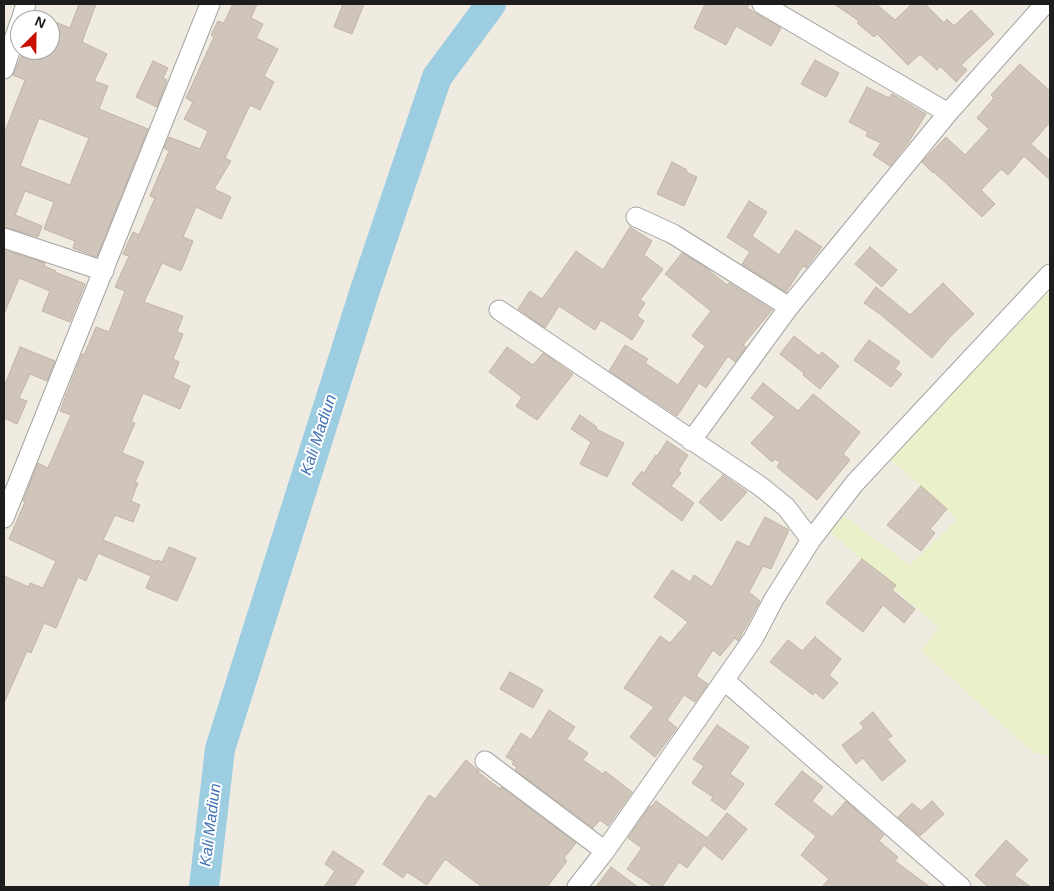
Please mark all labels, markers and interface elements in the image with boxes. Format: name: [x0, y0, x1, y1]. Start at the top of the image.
north arrow: [10, 10, 60, 60]
text: N: [33, 13, 48, 31]
water label: Kali Madiun: [297, 392, 341, 478]
water label: Kali Madiun: [196, 782, 226, 868]

